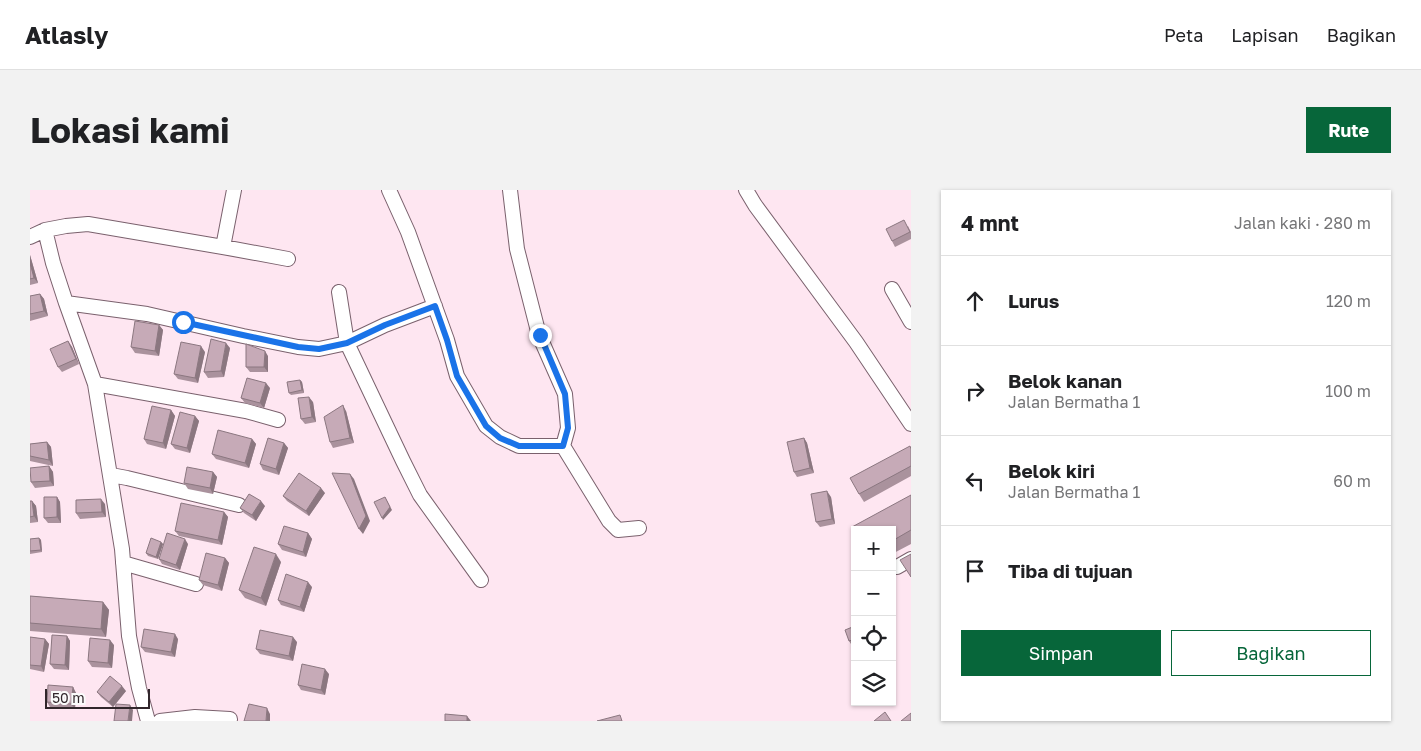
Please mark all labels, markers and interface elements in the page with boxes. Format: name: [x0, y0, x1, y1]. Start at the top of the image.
text: Atlasly: [25, 20, 108, 49]
text: Peta: [1164, 24, 1203, 46]
text: Lapisan: [1231, 24, 1299, 46]
text: Bagikan: [1327, 24, 1396, 46]
button: Rute: [1306, 107, 1391, 153]
text: Lokasi kami: [30, 109, 230, 151]
text: 4 mnt: [961, 210, 1019, 236]
text: Jalan kaki · 280 m: [1234, 213, 1371, 233]
icon: ahead: [961, 287, 989, 315]
text: Lurus: [1008, 289, 1059, 312]
text: 120 m: [1326, 291, 1371, 311]
route start: [172, 311, 195, 334]
route end: [529, 324, 552, 347]
text: Belok kanan: [1008, 369, 1122, 392]
icon: right: [961, 377, 989, 405]
text: 100 m: [1325, 381, 1371, 401]
text: Jalan Bermatha 1: [1008, 392, 1140, 412]
text: Belok kiri: [1008, 459, 1095, 482]
icon: left: [961, 467, 989, 495]
text: 60 m: [1333, 471, 1371, 491]
text: Jalan Bermatha 1: [1008, 482, 1140, 502]
map controls: [851, 526, 896, 706]
button: +: [851, 526, 896, 571]
icon: arrive: [961, 557, 989, 585]
text: Tiba di tujuan: [1008, 559, 1133, 582]
button: −: [851, 571, 896, 616]
button: locate: [851, 616, 896, 661]
button: Simpan: [961, 630, 1161, 676]
button: Bagikan: [1171, 630, 1371, 676]
button: layers: [851, 661, 896, 706]
scale bar: [45, 686, 150, 709]
text: 50 m: [52, 689, 85, 706]

